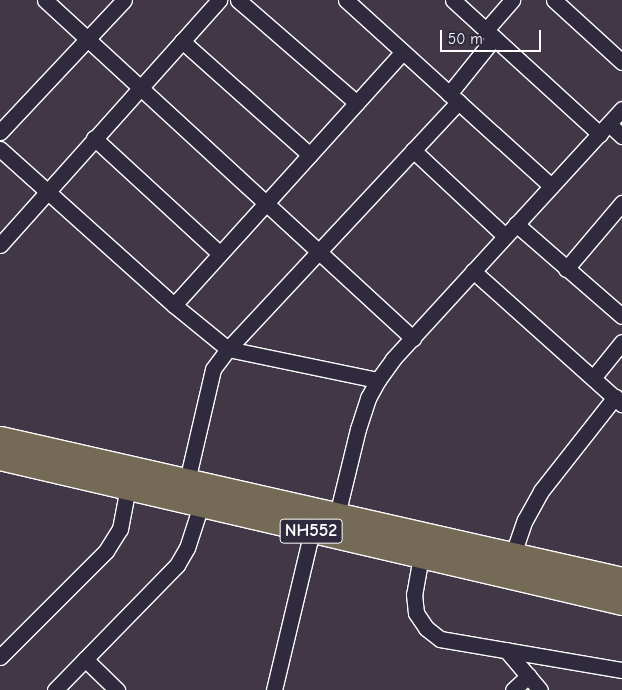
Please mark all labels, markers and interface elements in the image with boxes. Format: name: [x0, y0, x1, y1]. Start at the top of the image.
scale bar: [442, 20, 543, 52]
text: 50 m: [448, 30, 483, 48]
road number: NH552: [278, 516, 344, 546]

